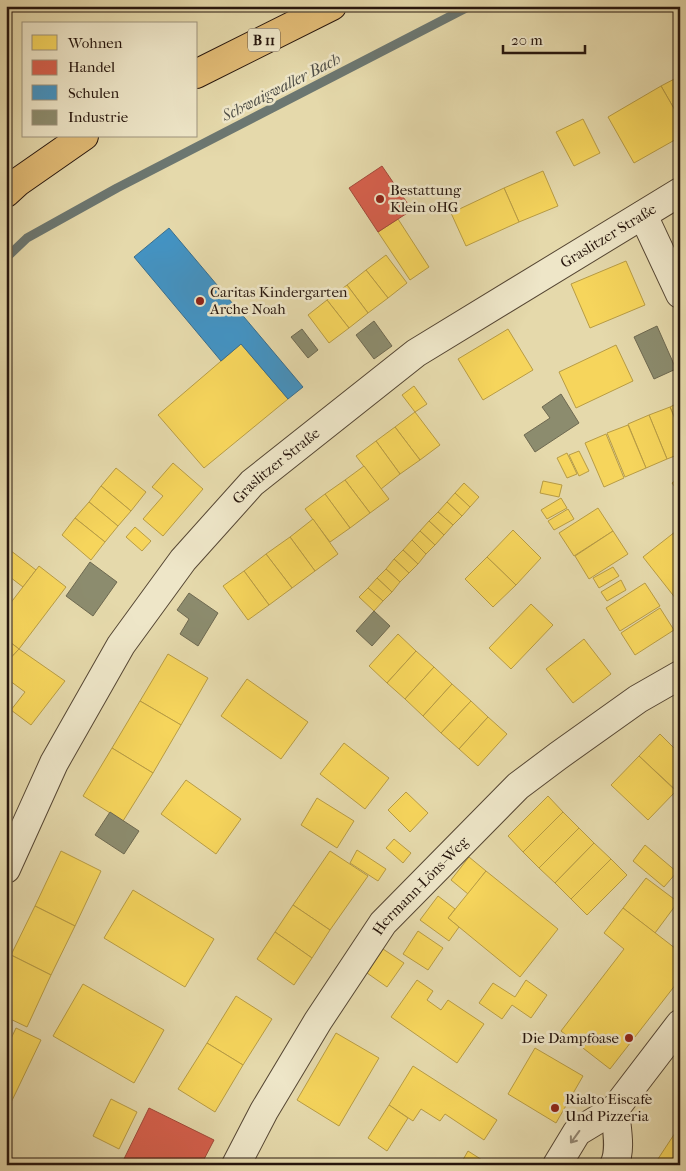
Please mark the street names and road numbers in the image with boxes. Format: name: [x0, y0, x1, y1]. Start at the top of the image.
road number: B 11: [248, 28, 280, 52]
street label: Graslitzer Straße: [557, 199, 660, 272]
street label: Graslitzer Straße: [228, 423, 324, 508]
street label: Hermann-Löns-Weg: [369, 832, 473, 938]

